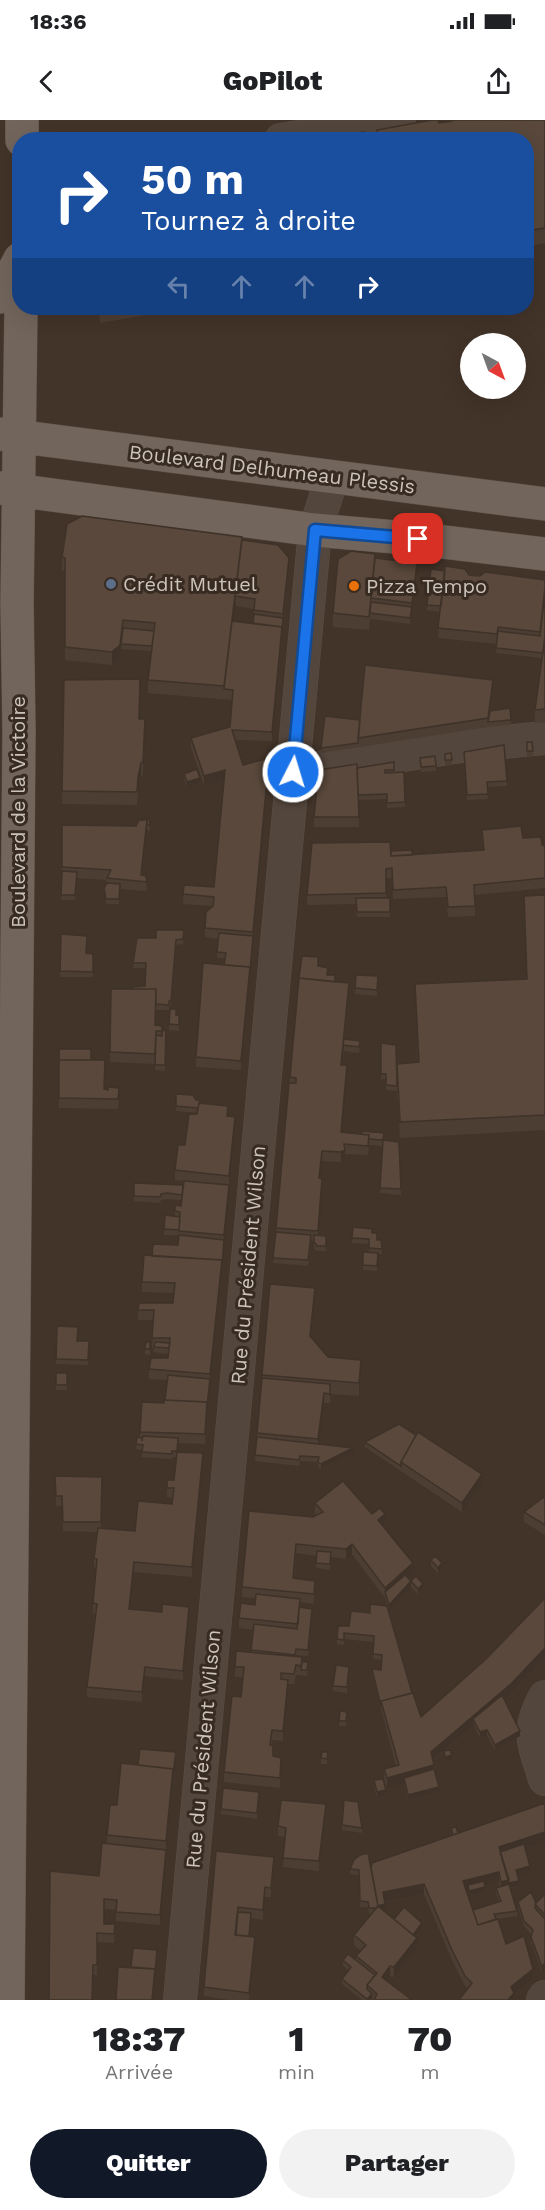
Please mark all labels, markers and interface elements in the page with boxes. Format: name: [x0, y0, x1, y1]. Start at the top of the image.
text: 18:36: [30, 9, 87, 34]
icon: back: [30, 65, 63, 98]
text: GoPilot: [223, 65, 322, 97]
icon: share: [482, 65, 515, 98]
text: 50 m: [141, 155, 244, 204]
icon: right: [42, 156, 120, 234]
text: Tournez à droite: [141, 205, 356, 237]
icon: left: [162, 270, 195, 303]
icon: ahead: [225, 270, 258, 303]
icon: ahead: [288, 270, 321, 303]
icon: right: [351, 270, 384, 303]
north arrow: [460, 333, 526, 399]
map controls: [460, 333, 526, 399]
street label: Boulevard Delhumeau Plessis: [128, 440, 416, 498]
pin: [392, 513, 443, 564]
icon: arrive: [401, 522, 434, 555]
place label: Crédit Mutuel: [123, 572, 257, 596]
place label: Pizza Tempo: [366, 574, 487, 598]
marker: Crédit Mutuel: [104, 577, 118, 591]
marker: Pizza Tempo: [347, 579, 361, 593]
street label: Boulevard de la Victoire: [6, 696, 30, 928]
position arrow: [261, 740, 325, 804]
street label: Rue du Président Wilson: [226, 1145, 270, 1385]
street label: Rue du Président Wilson: [181, 1629, 225, 1869]
text: 18:37: [93, 2018, 185, 2060]
text: 1: [288, 2018, 304, 2060]
text: 70: [407, 2018, 452, 2060]
text: Arrivée: [105, 2060, 173, 2084]
text: min: [278, 2060, 315, 2084]
text: m: [420, 2060, 439, 2084]
button: Quitter: [30, 2129, 267, 2198]
button: Partager: [279, 2129, 515, 2198]

